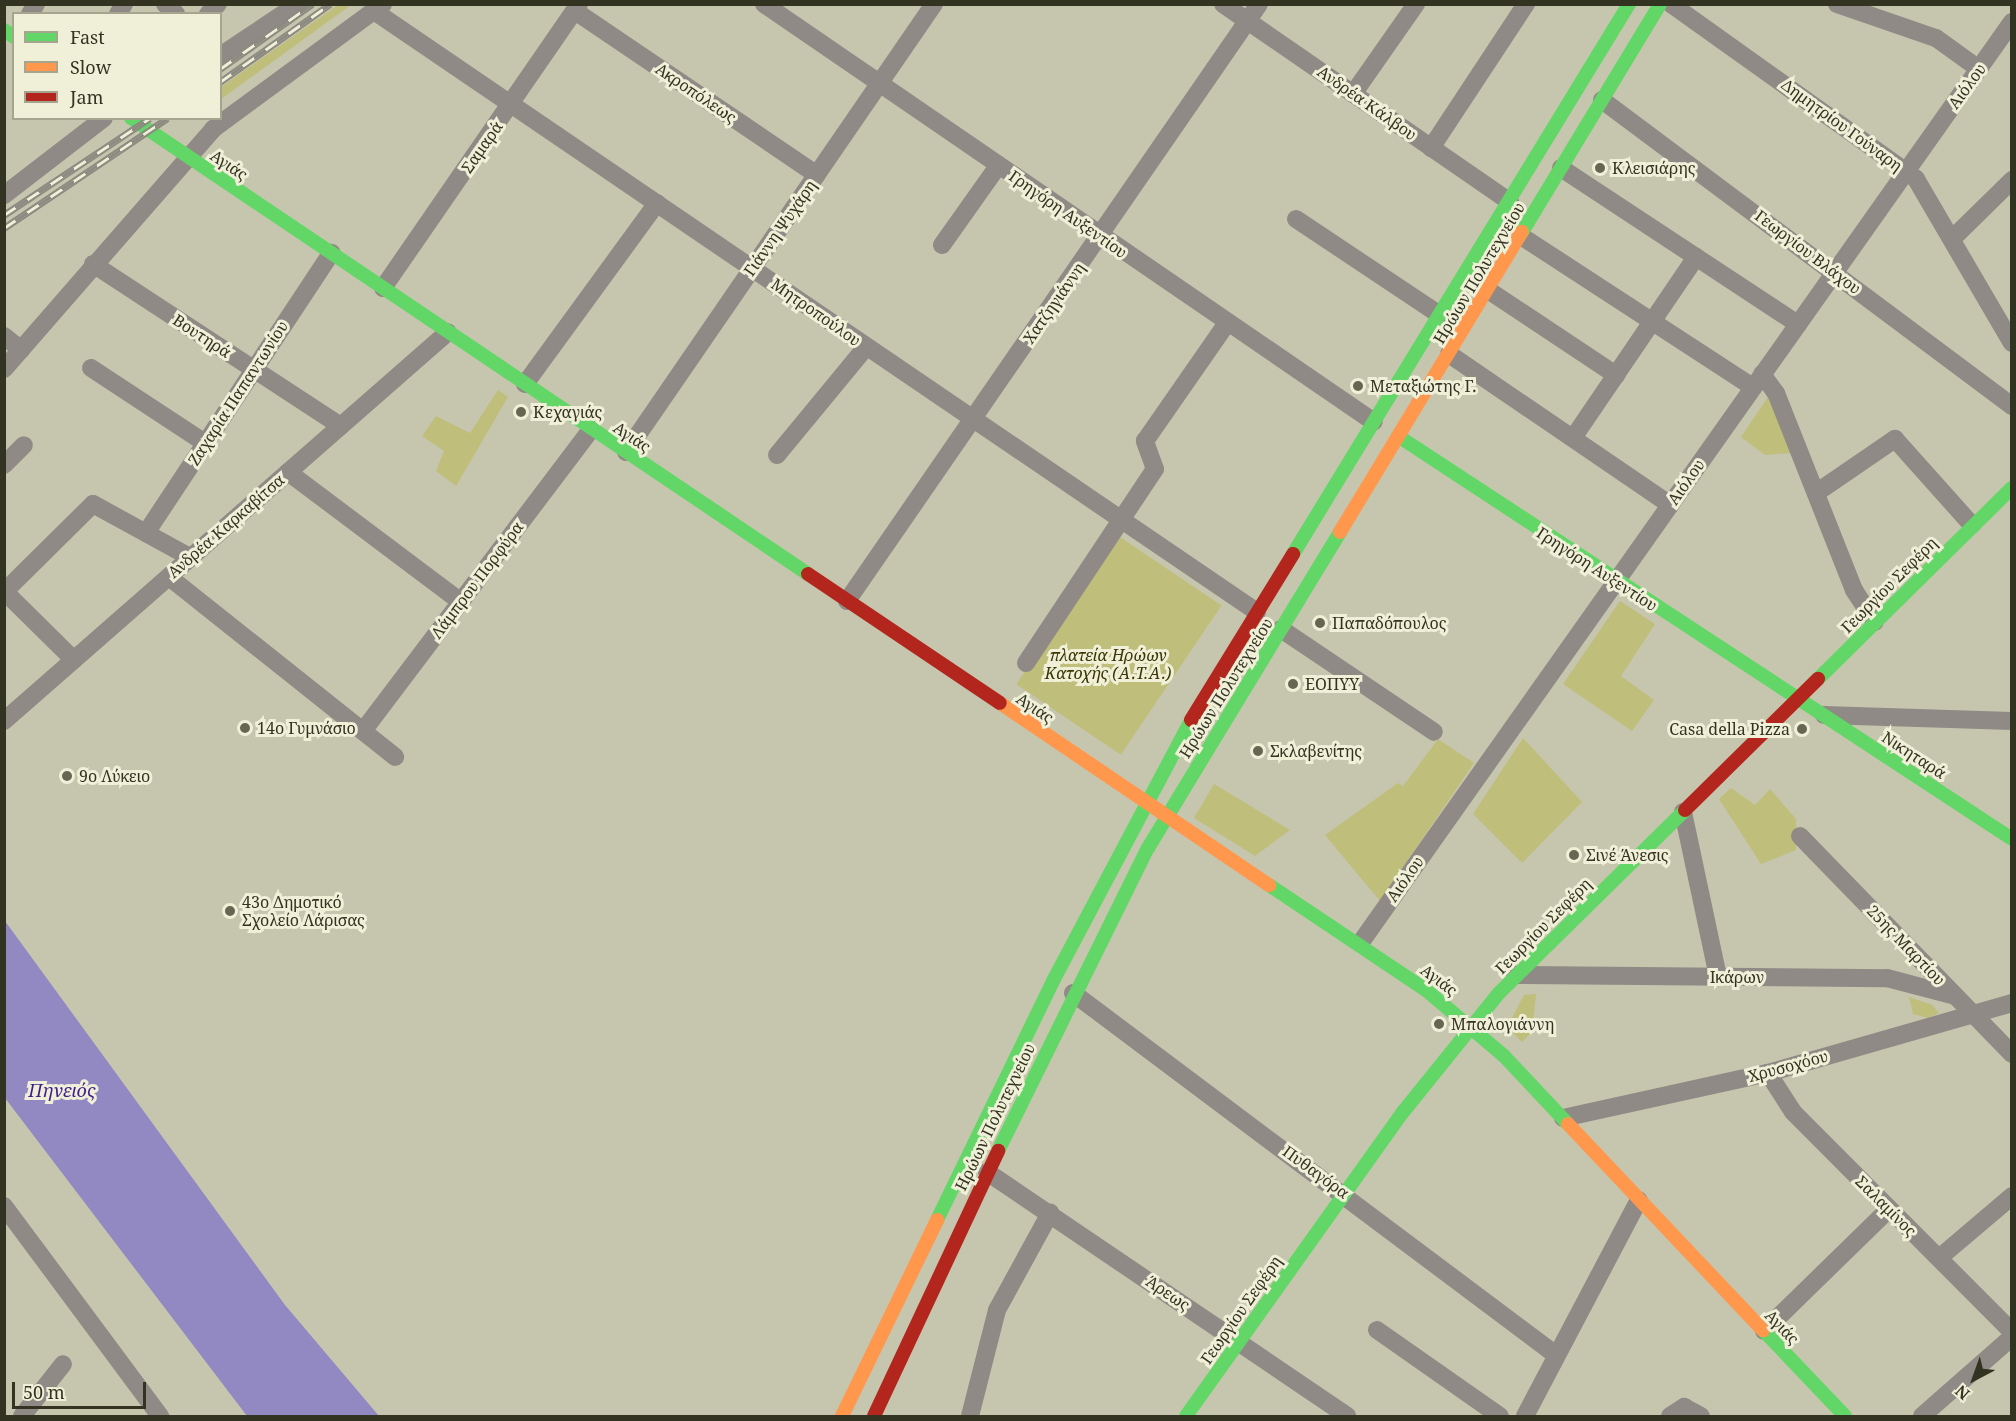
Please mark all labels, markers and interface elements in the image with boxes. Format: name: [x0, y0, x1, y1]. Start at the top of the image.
legend: [12, 12, 222, 120]
text: Fast: [70, 25, 105, 49]
text: Slow: [70, 55, 111, 79]
street label: Ακροπόλεως: [652, 59, 740, 127]
street label: Αιόλου: [1944, 60, 1990, 112]
street label: Ανδρέα Κάλβου: [1314, 62, 1420, 144]
street label: Δημητρίου Γούναρη: [1778, 75, 1906, 175]
text: Jam: [70, 85, 104, 109]
street label: Σαμαρά: [457, 117, 507, 177]
street label: Αγιάς: [207, 146, 251, 184]
place label: Κλεισιάρης: [1612, 158, 1695, 178]
marker: Κλεισιάρης: [1593, 161, 1607, 175]
street label: Γρηγόρη Αυξεντίου: [1005, 166, 1131, 262]
street label: Γιάννη Ψυχάρη: [740, 176, 820, 280]
street label: Ηρώων Πολυτεχνείου: [1429, 199, 1529, 347]
street label: Γεωργίου Βλάχου: [1751, 206, 1865, 298]
street label: Χατζηγιάννη: [1019, 259, 1089, 347]
street label: Μητροπούλου: [767, 274, 865, 350]
street label: Βουτηρά: [169, 310, 235, 362]
street label: Ζαχαρία Παπαντωνίου: [184, 317, 292, 469]
place label: Μεταξιώτης Γ.: [1370, 376, 1476, 396]
marker: Μεταξιώτης Γ.: [1351, 379, 1365, 393]
place label: Κεχαγιάς: [533, 402, 602, 422]
marker: Κεχαγιάς: [514, 405, 528, 419]
street label: Αγιάς: [610, 418, 654, 456]
street label: Αιόλου: [1663, 455, 1709, 509]
street label: Ανδρέα Καρκαβίτσα: [164, 470, 288, 582]
street label: Λάμπρου Πορφύρα: [427, 518, 527, 642]
street label: Γρηγόρη Αυξεντίου: [1533, 523, 1661, 615]
street label: Γεωργίου Σεφέρη: [1837, 533, 1941, 637]
place label: Παπαδόπουλος: [1332, 613, 1446, 633]
street label: Ηρώων Πολυτεχνείου: [1175, 614, 1277, 762]
marker: Παπαδόπουλος: [1313, 616, 1327, 630]
park label: πλατεία Ηρώων Κατοχής (Α.Τ.Α.): [1045, 645, 1171, 683]
place label: ΕΟΠΥΥ: [1305, 674, 1359, 694]
marker: ΕΟΠΥΥ: [1286, 677, 1300, 691]
street label: Αγιάς: [1013, 689, 1057, 727]
place label: 14ο Γυμνάσιο: [257, 718, 356, 738]
place label: Casa della Pizza: [1669, 719, 1790, 739]
marker: 14ο Γυμνάσιο: [238, 721, 252, 735]
marker: Casa della Pizza: [1795, 722, 1809, 736]
street label: Νικηταρά: [1878, 727, 1950, 783]
place label: Σκλαβενίτης: [1270, 741, 1362, 761]
marker: Σκλαβενίτης: [1251, 744, 1265, 758]
place label: 9ο Λύκειο: [79, 766, 150, 786]
marker: 9ο Λύκειο: [60, 769, 74, 783]
place label: Σινέ Άνεσις: [1586, 845, 1669, 865]
marker: Σινέ Άνεσις: [1567, 848, 1581, 862]
street label: Αιόλου: [1382, 852, 1428, 906]
street label: Γεωργίου Σεφέρη: [1491, 874, 1595, 978]
place label: 43ο Δημοτικό Σχολείο Λάρισας: [242, 892, 365, 930]
street label: 25ης Μαρτίου: [1863, 901, 1949, 989]
marker: 43ο Δημοτικό Σχολείο Λάρισας: [223, 904, 237, 918]
street label: Αγιάς: [1417, 960, 1461, 1000]
street label: Ικάρων: [1710, 967, 1764, 987]
place label: Μπαλογιάννη: [1451, 1014, 1554, 1034]
marker: Μπαλογιάννη: [1432, 1017, 1446, 1031]
street label: Ηρώων Πολυτεχνείου: [951, 1040, 1039, 1194]
street label: Χρυσοχόου: [1746, 1046, 1830, 1086]
water label: Πηνειός: [28, 1079, 96, 1101]
street label: Πυθαγόρα: [1279, 1141, 1353, 1203]
street label: Σαλαμίνος: [1852, 1172, 1920, 1240]
street label: Γεωργίου Σεφέρη: [1197, 1252, 1285, 1368]
street label: Άρεως: [1143, 1271, 1193, 1315]
street label: Αγιάς: [1761, 1306, 1803, 1348]
north arrow: [1944, 1349, 2004, 1409]
scale bar: [15, 1370, 148, 1408]
text: 50 m: [23, 1380, 65, 1404]
text: N: [1950, 1380, 1974, 1405]

